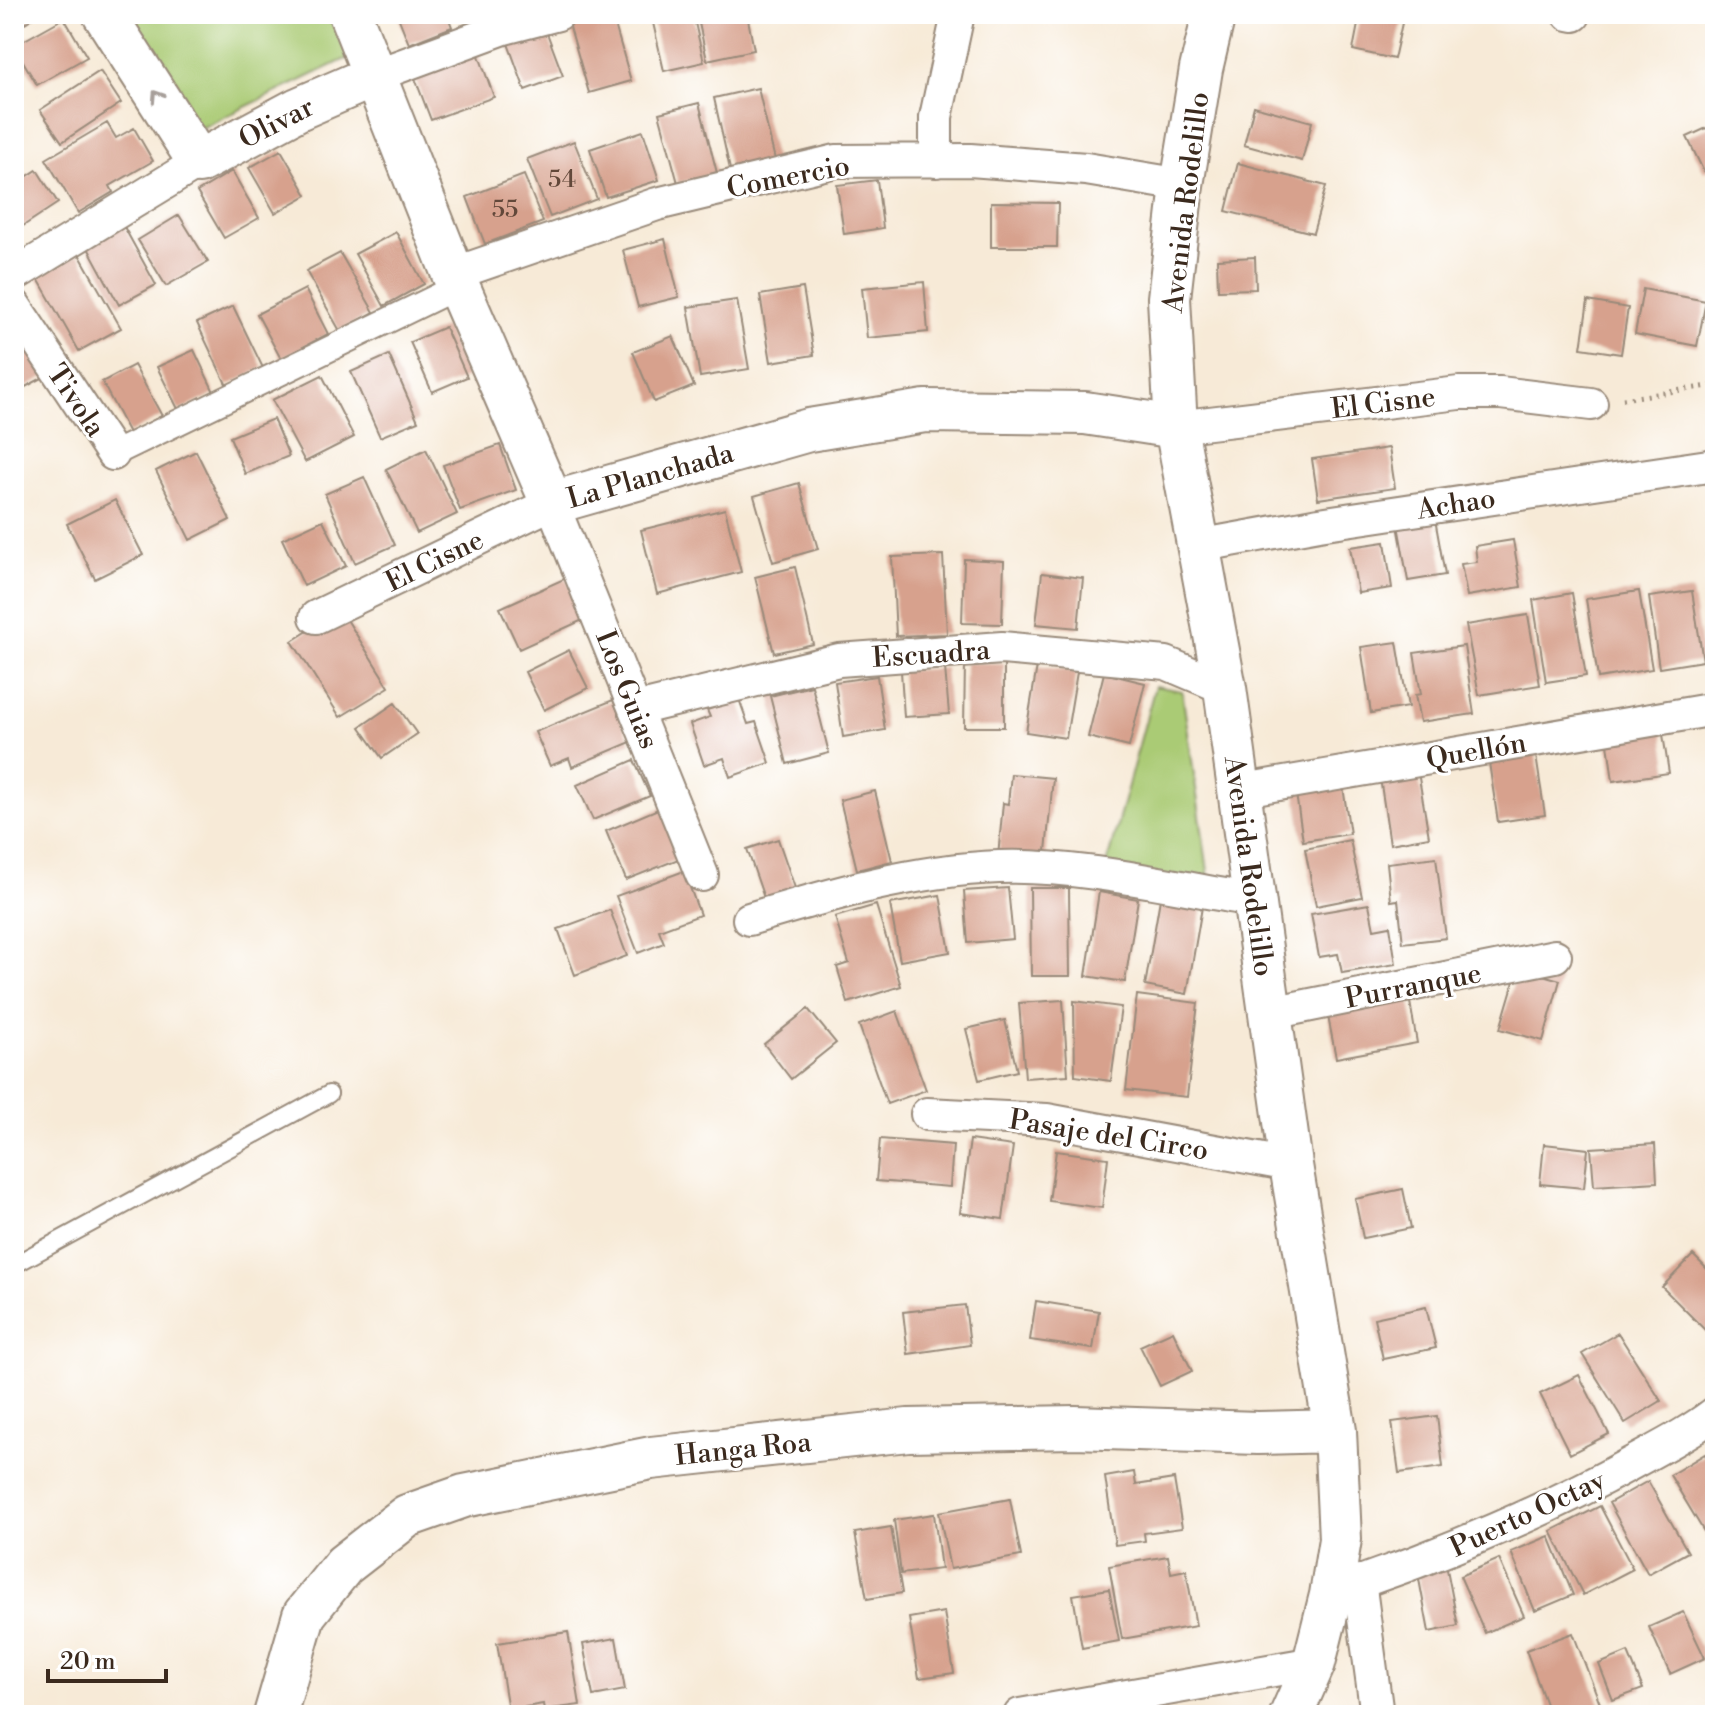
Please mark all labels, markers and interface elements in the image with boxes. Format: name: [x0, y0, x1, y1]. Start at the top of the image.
street label: Olivar: [233, 90, 320, 157]
street label: Avenida Rodelillo: [1155, 90, 1217, 315]
one-way arrow: [152, 91, 167, 105]
street label: Comercio: [724, 148, 853, 207]
house number: 54: [548, 165, 576, 195]
house number: 55: [492, 195, 518, 225]
street label: Tivola: [39, 358, 113, 445]
street label: El Cisne: [1329, 380, 1437, 427]
street label: La Planchada: [563, 436, 739, 517]
street label: Achao: [1414, 481, 1498, 528]
street label: El Cisne: [380, 523, 490, 600]
street label: Los Guias: [587, 625, 666, 754]
street label: Escuadra: [871, 633, 992, 676]
street label: Quellón: [1423, 725, 1529, 777]
street label: Avenida Rodelillo: [1216, 753, 1281, 979]
street label: Purranque: [1342, 956, 1484, 1017]
street label: Pasaje del Circo: [1007, 1102, 1211, 1169]
street label: Hanga Roa: [673, 1425, 814, 1474]
street label: Puerto Octay: [1444, 1463, 1611, 1566]
scale bar: [48, 1633, 166, 1683]
text: 20 m: [60, 1647, 116, 1677]

